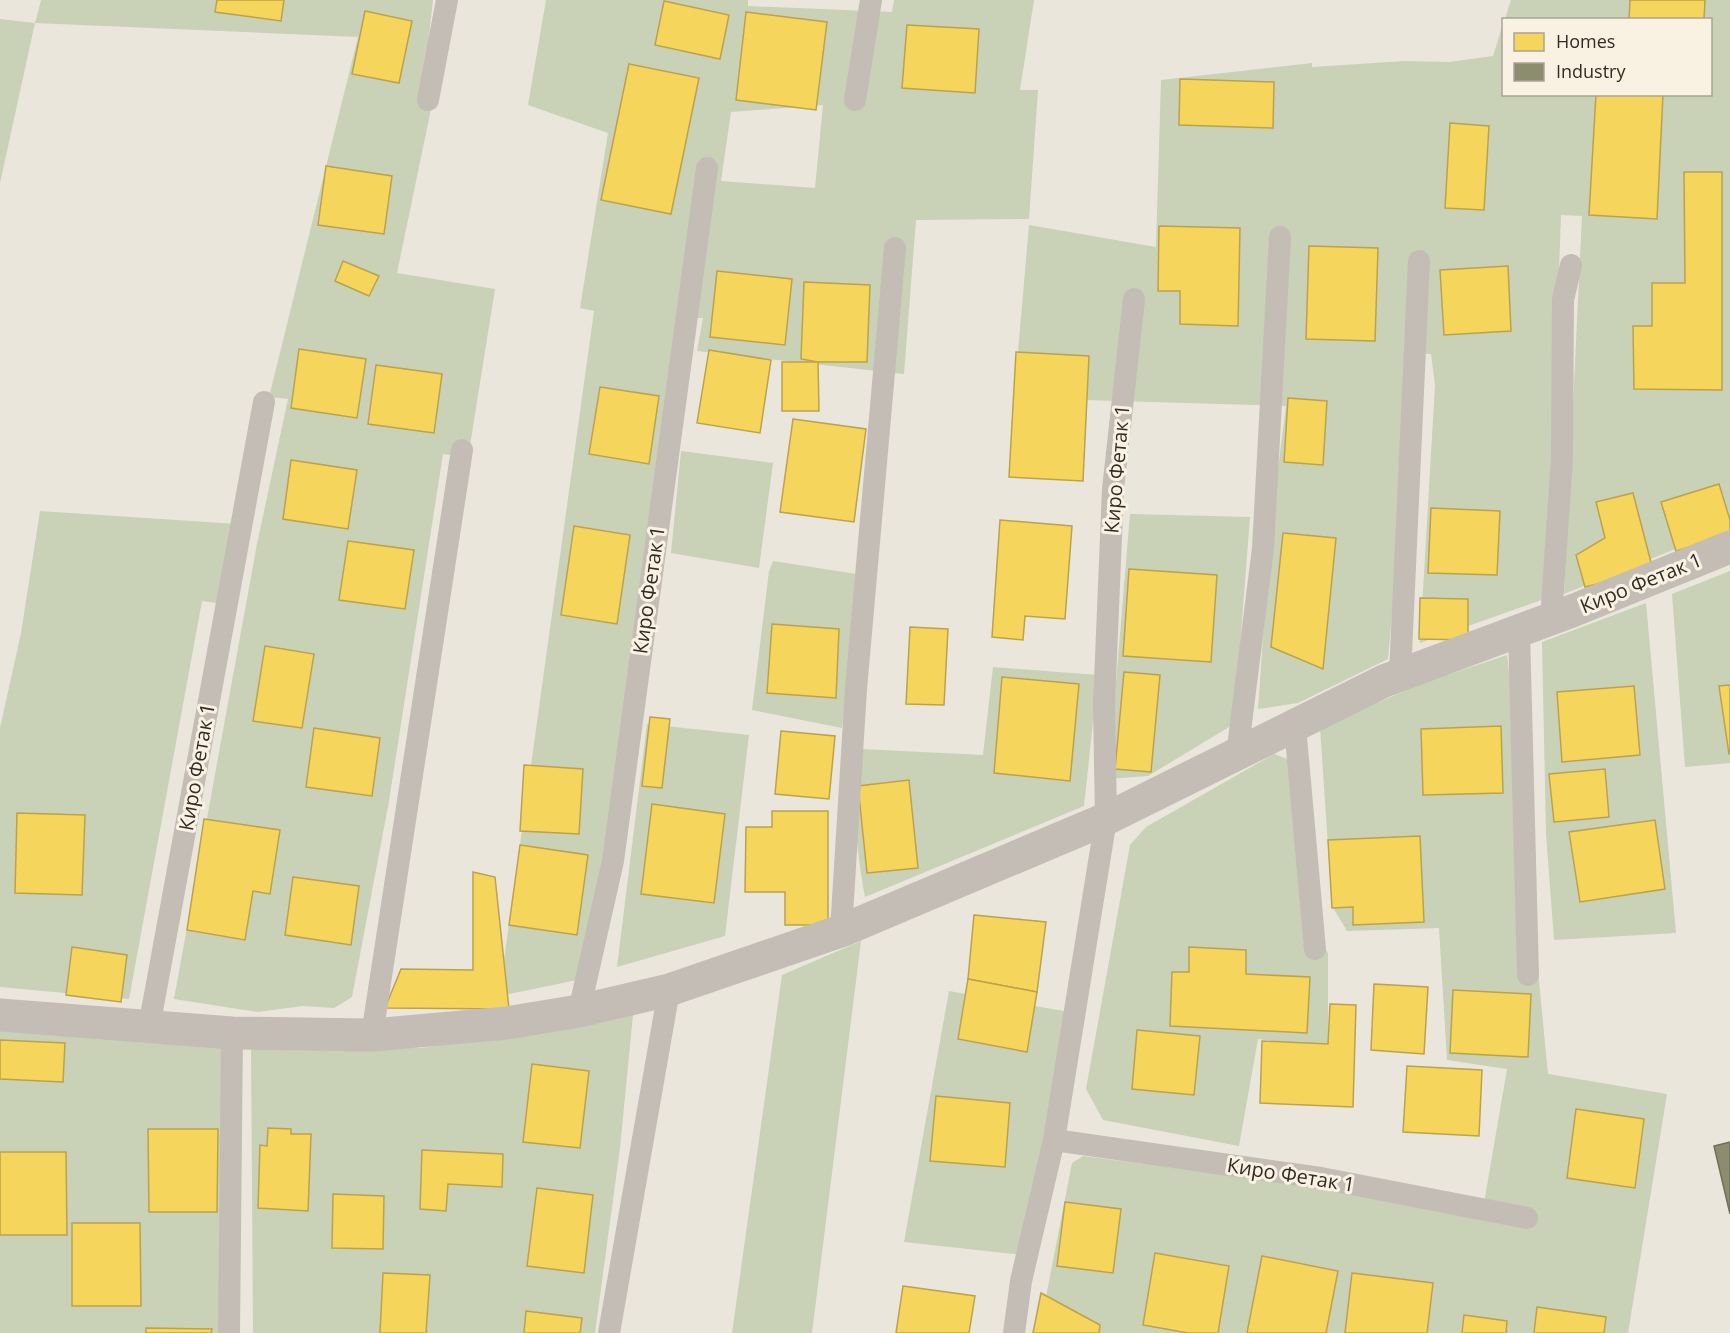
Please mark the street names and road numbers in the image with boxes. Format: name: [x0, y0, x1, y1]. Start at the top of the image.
street label: Киро Фетак 1: [1097, 404, 1136, 534]
street label: Киро Фетак 1: [626, 524, 671, 656]
street label: Киро Фетак 1: [1576, 546, 1706, 619]
street label: Киро Фетак 1: [172, 701, 221, 833]
street label: Киро Фетак 1: [1225, 1151, 1357, 1198]

